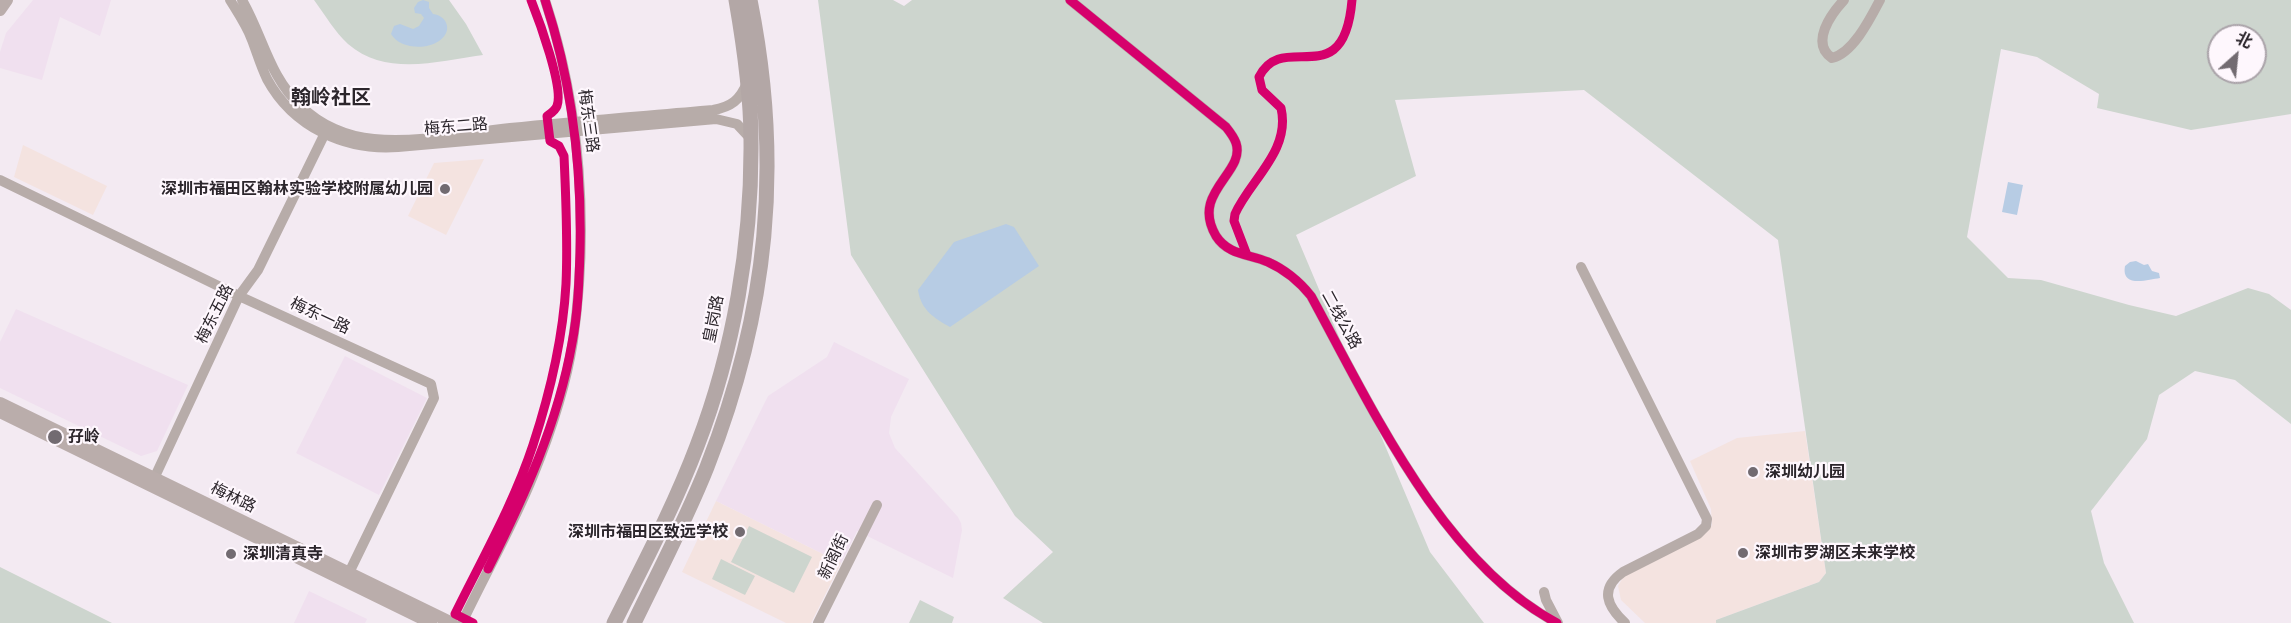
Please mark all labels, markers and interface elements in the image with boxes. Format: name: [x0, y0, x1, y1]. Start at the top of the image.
north arrow: [2207, 24, 2267, 84]
text: 北: [2233, 27, 2256, 52]
district label: 翰岭社区: [291, 86, 371, 110]
street label: 梅东三路: [574, 88, 602, 154]
street label: 梅东二路: [423, 115, 489, 139]
place label: 深圳市福田区翰林实验学校附属幼儿园: [161, 179, 433, 199]
marker: 深圳市福田区翰林实验学校附属幼儿园: [438, 182, 452, 196]
street label: 梅东五路: [192, 281, 238, 347]
street label: 二线公路: [1317, 287, 1365, 353]
street label: 梅东一路: [287, 294, 353, 338]
street label: 皇岗路: [700, 294, 728, 344]
place label: 孖岭: [68, 427, 100, 447]
marker: 孖岭: [46, 428, 64, 446]
place label: 深圳幼儿园: [1765, 462, 1845, 482]
marker: 深圳幼儿园: [1746, 465, 1760, 479]
street label: 梅林路: [207, 479, 259, 517]
place label: 深圳市福田区致远学校: [568, 522, 728, 542]
marker: 深圳市福田区致远学校: [733, 525, 747, 539]
street label: 新阁街: [815, 531, 853, 583]
place label: 深圳市罗湖区未来学校: [1755, 543, 1915, 563]
place label: 深圳清真寺: [243, 544, 323, 564]
marker: 深圳市罗湖区未来学校: [1736, 546, 1750, 560]
marker: 深圳清真寺: [224, 547, 238, 561]

